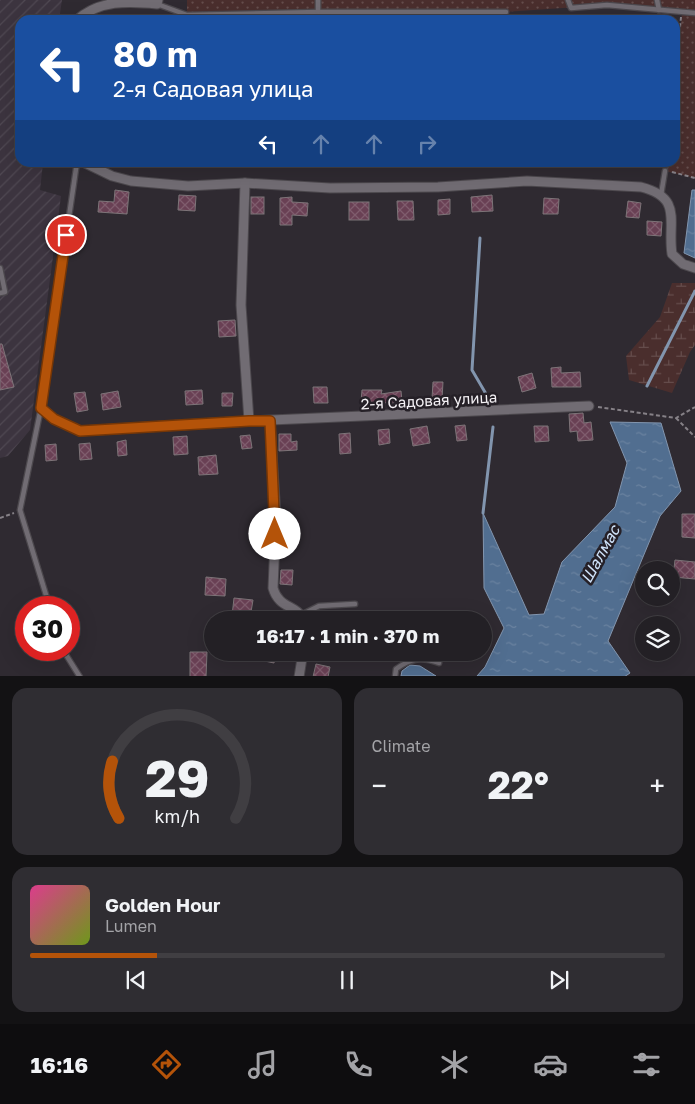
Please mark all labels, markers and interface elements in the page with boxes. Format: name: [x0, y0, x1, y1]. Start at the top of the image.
text: 80 m: [113, 33, 198, 75]
icon: left: [30, 35, 95, 100]
text: 2-я Садовая улица: [113, 75, 313, 102]
icon: left: [254, 130, 282, 158]
icon: ahead: [307, 130, 335, 158]
icon: ahead: [360, 130, 388, 158]
icon: right: [413, 130, 441, 158]
pin: [45, 214, 87, 256]
icon: arrive: [52, 221, 80, 249]
street label: 2-я Садовая улица: [360, 387, 498, 413]
position arrow: [248, 507, 300, 559]
water label: Шалмас: [576, 520, 625, 586]
map controls: [635, 561, 680, 661]
button: search: [635, 561, 680, 606]
speed limit sign: 30: [15, 596, 80, 661]
button: layers: [635, 616, 680, 661]
text: 16:17 · 1 min · 370 m: [257, 624, 439, 647]
text: Climate: [372, 736, 431, 756]
text: 29: [144, 746, 209, 808]
text: 22°: [488, 762, 549, 807]
text: −: [372, 769, 387, 802]
text: +: [650, 769, 665, 802]
text: km/h: [154, 805, 199, 827]
text: Golden Hour: [105, 893, 220, 916]
text: Lumen: [105, 916, 157, 936]
icon: previous: [122, 966, 150, 994]
icon: pause: [333, 966, 361, 994]
icon: next: [545, 966, 573, 994]
icon: directions: [149, 1047, 184, 1082]
icon: music: [245, 1047, 280, 1082]
icon: phone: [341, 1047, 376, 1082]
icon: climate: [437, 1047, 472, 1082]
icon: car: [533, 1047, 568, 1082]
icon: filters: [629, 1047, 664, 1082]
text: 16:16: [31, 1051, 88, 1078]

